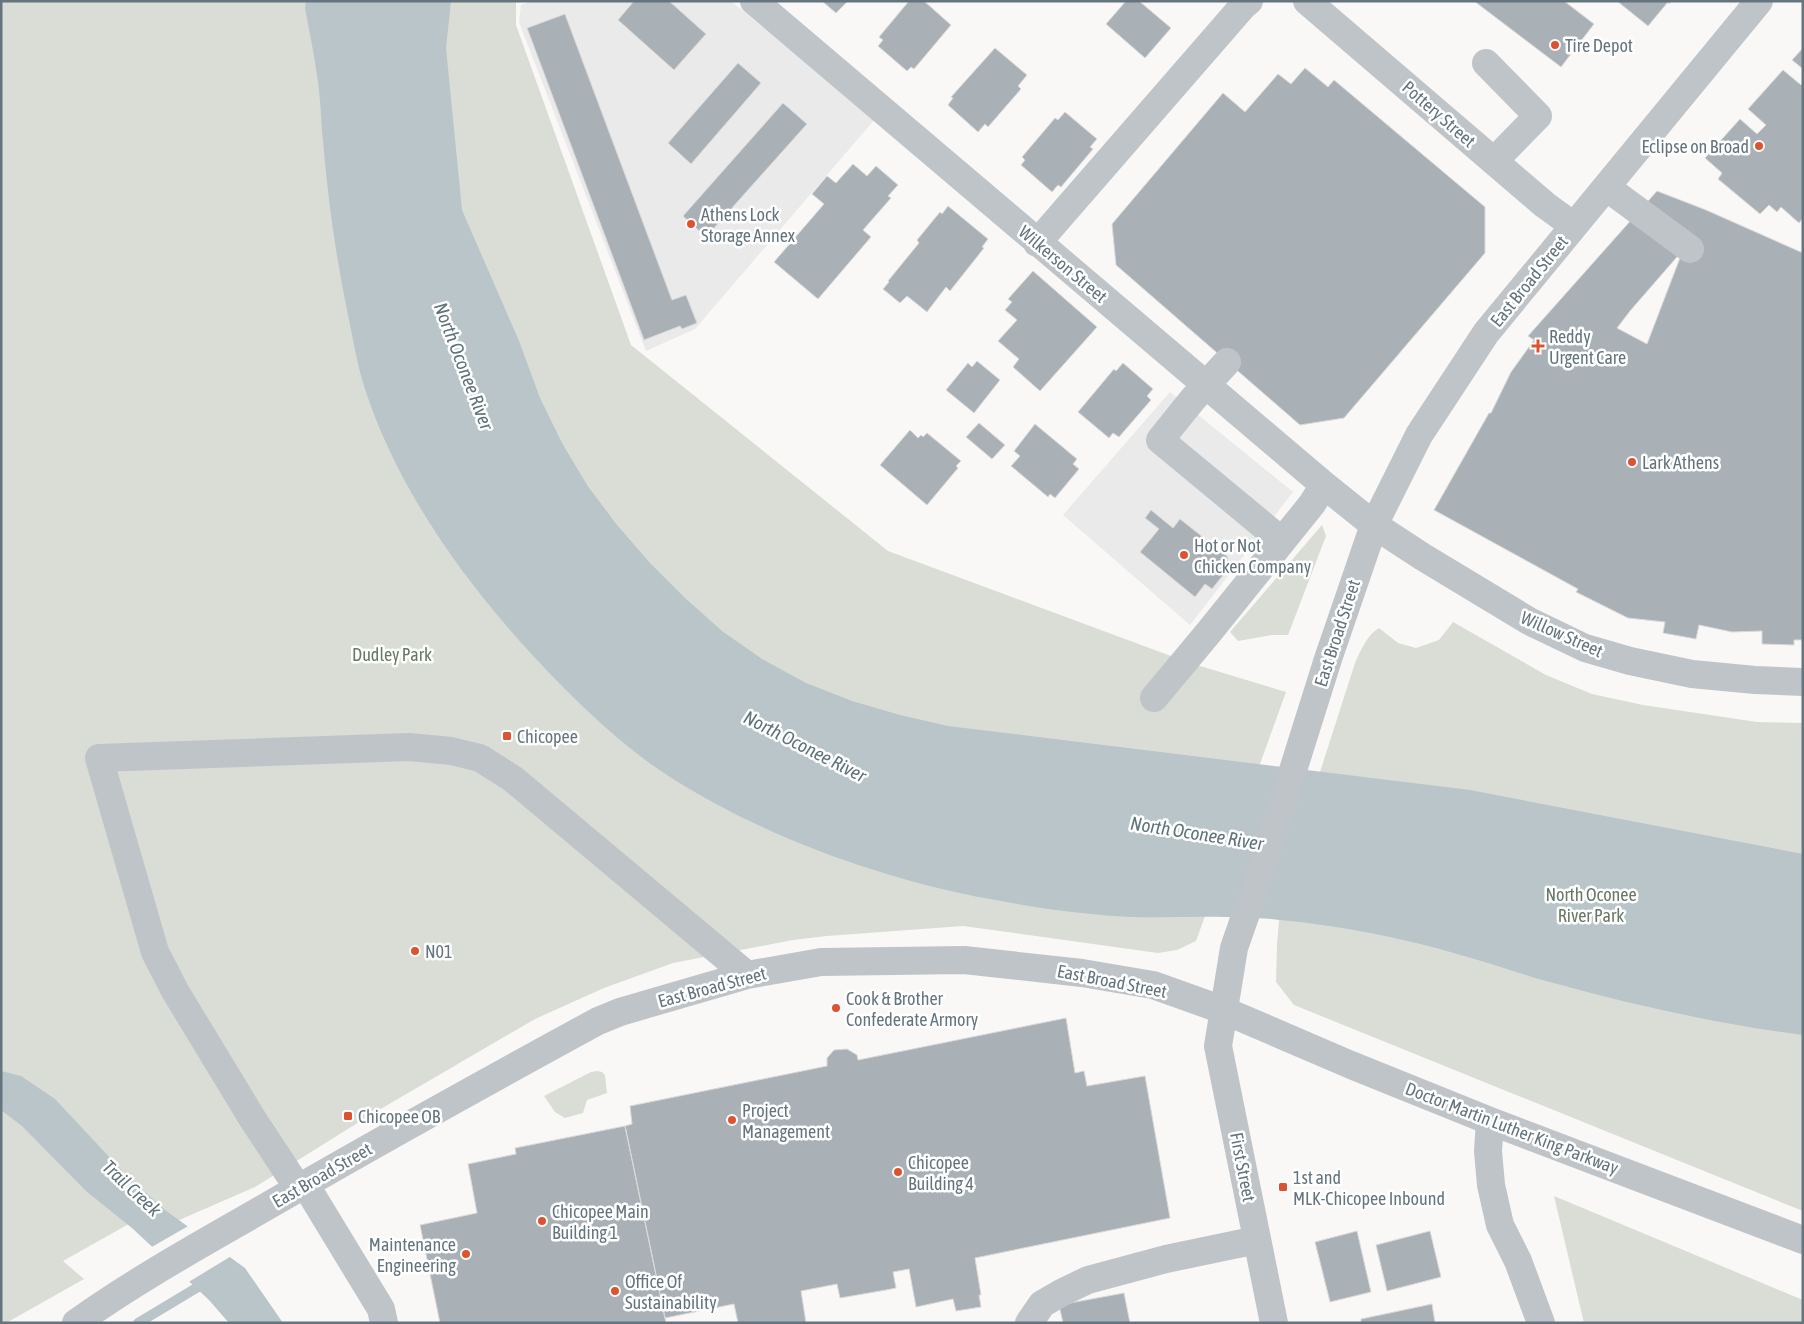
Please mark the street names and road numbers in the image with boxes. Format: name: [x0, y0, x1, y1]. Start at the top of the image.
street label: Pottery Street: [1398, 77, 1480, 151]
street label: Wilkerson Street: [1015, 221, 1111, 307]
street label: East Broad Street: [1486, 231, 1572, 331]
street label: East Broad Street: [1310, 577, 1364, 689]
street label: Willow Street: [1518, 607, 1606, 661]
street label: East Broad Street: [1055, 960, 1169, 1002]
street label: East Broad Street: [656, 962, 768, 1012]
street label: Doctor Martin Luther King Parkway: [1403, 1078, 1621, 1178]
street label: First Street: [1226, 1131, 1260, 1203]
street label: East Broad Street: [269, 1138, 375, 1212]

